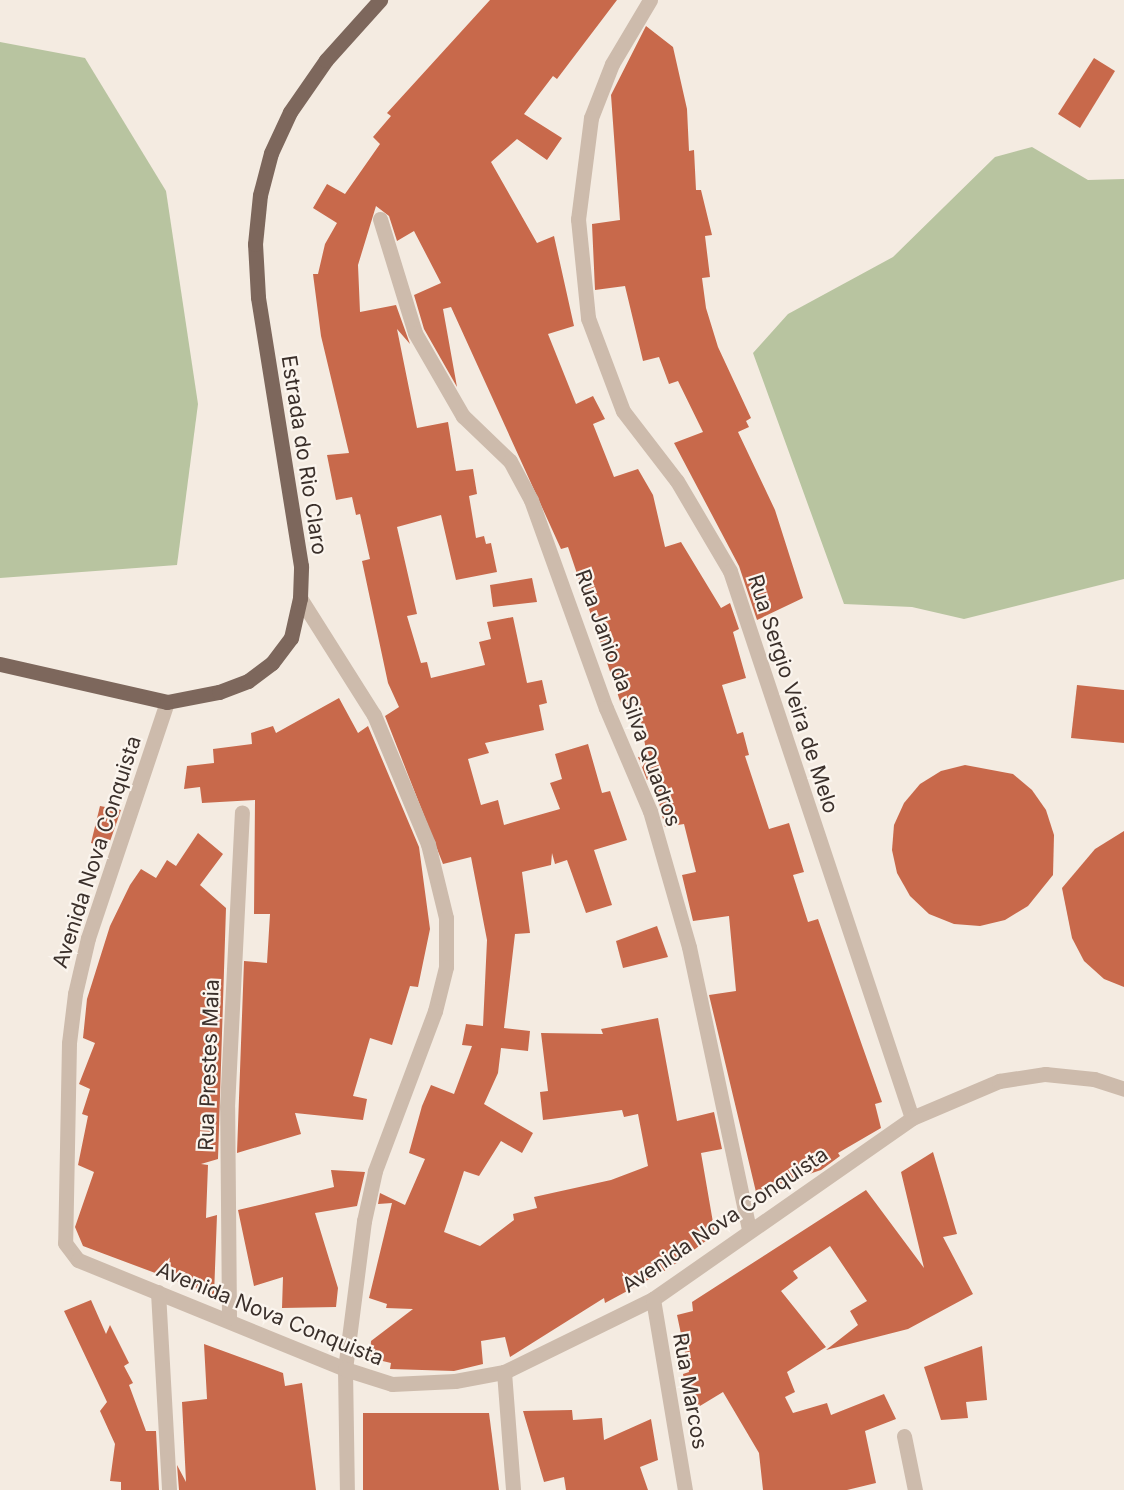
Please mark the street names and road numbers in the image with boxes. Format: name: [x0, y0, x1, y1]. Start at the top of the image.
street label: Estrada do Rio Claro: [276, 353, 332, 557]
street label: Rua Janio da Silva Quadros: [570, 566, 686, 830]
street label: Rua Sergio Veira de Melo: [742, 571, 844, 817]
street label: Avenida Nova Conquista: [48, 733, 146, 971]
street label: Rua Prestes Maia: [193, 979, 225, 1151]
street label: Avenida Nova Conquista: [617, 1142, 833, 1298]
street label: Avenida Nova Conquista: [153, 1257, 387, 1371]
street label: Rua Marcos: [667, 1331, 713, 1451]

